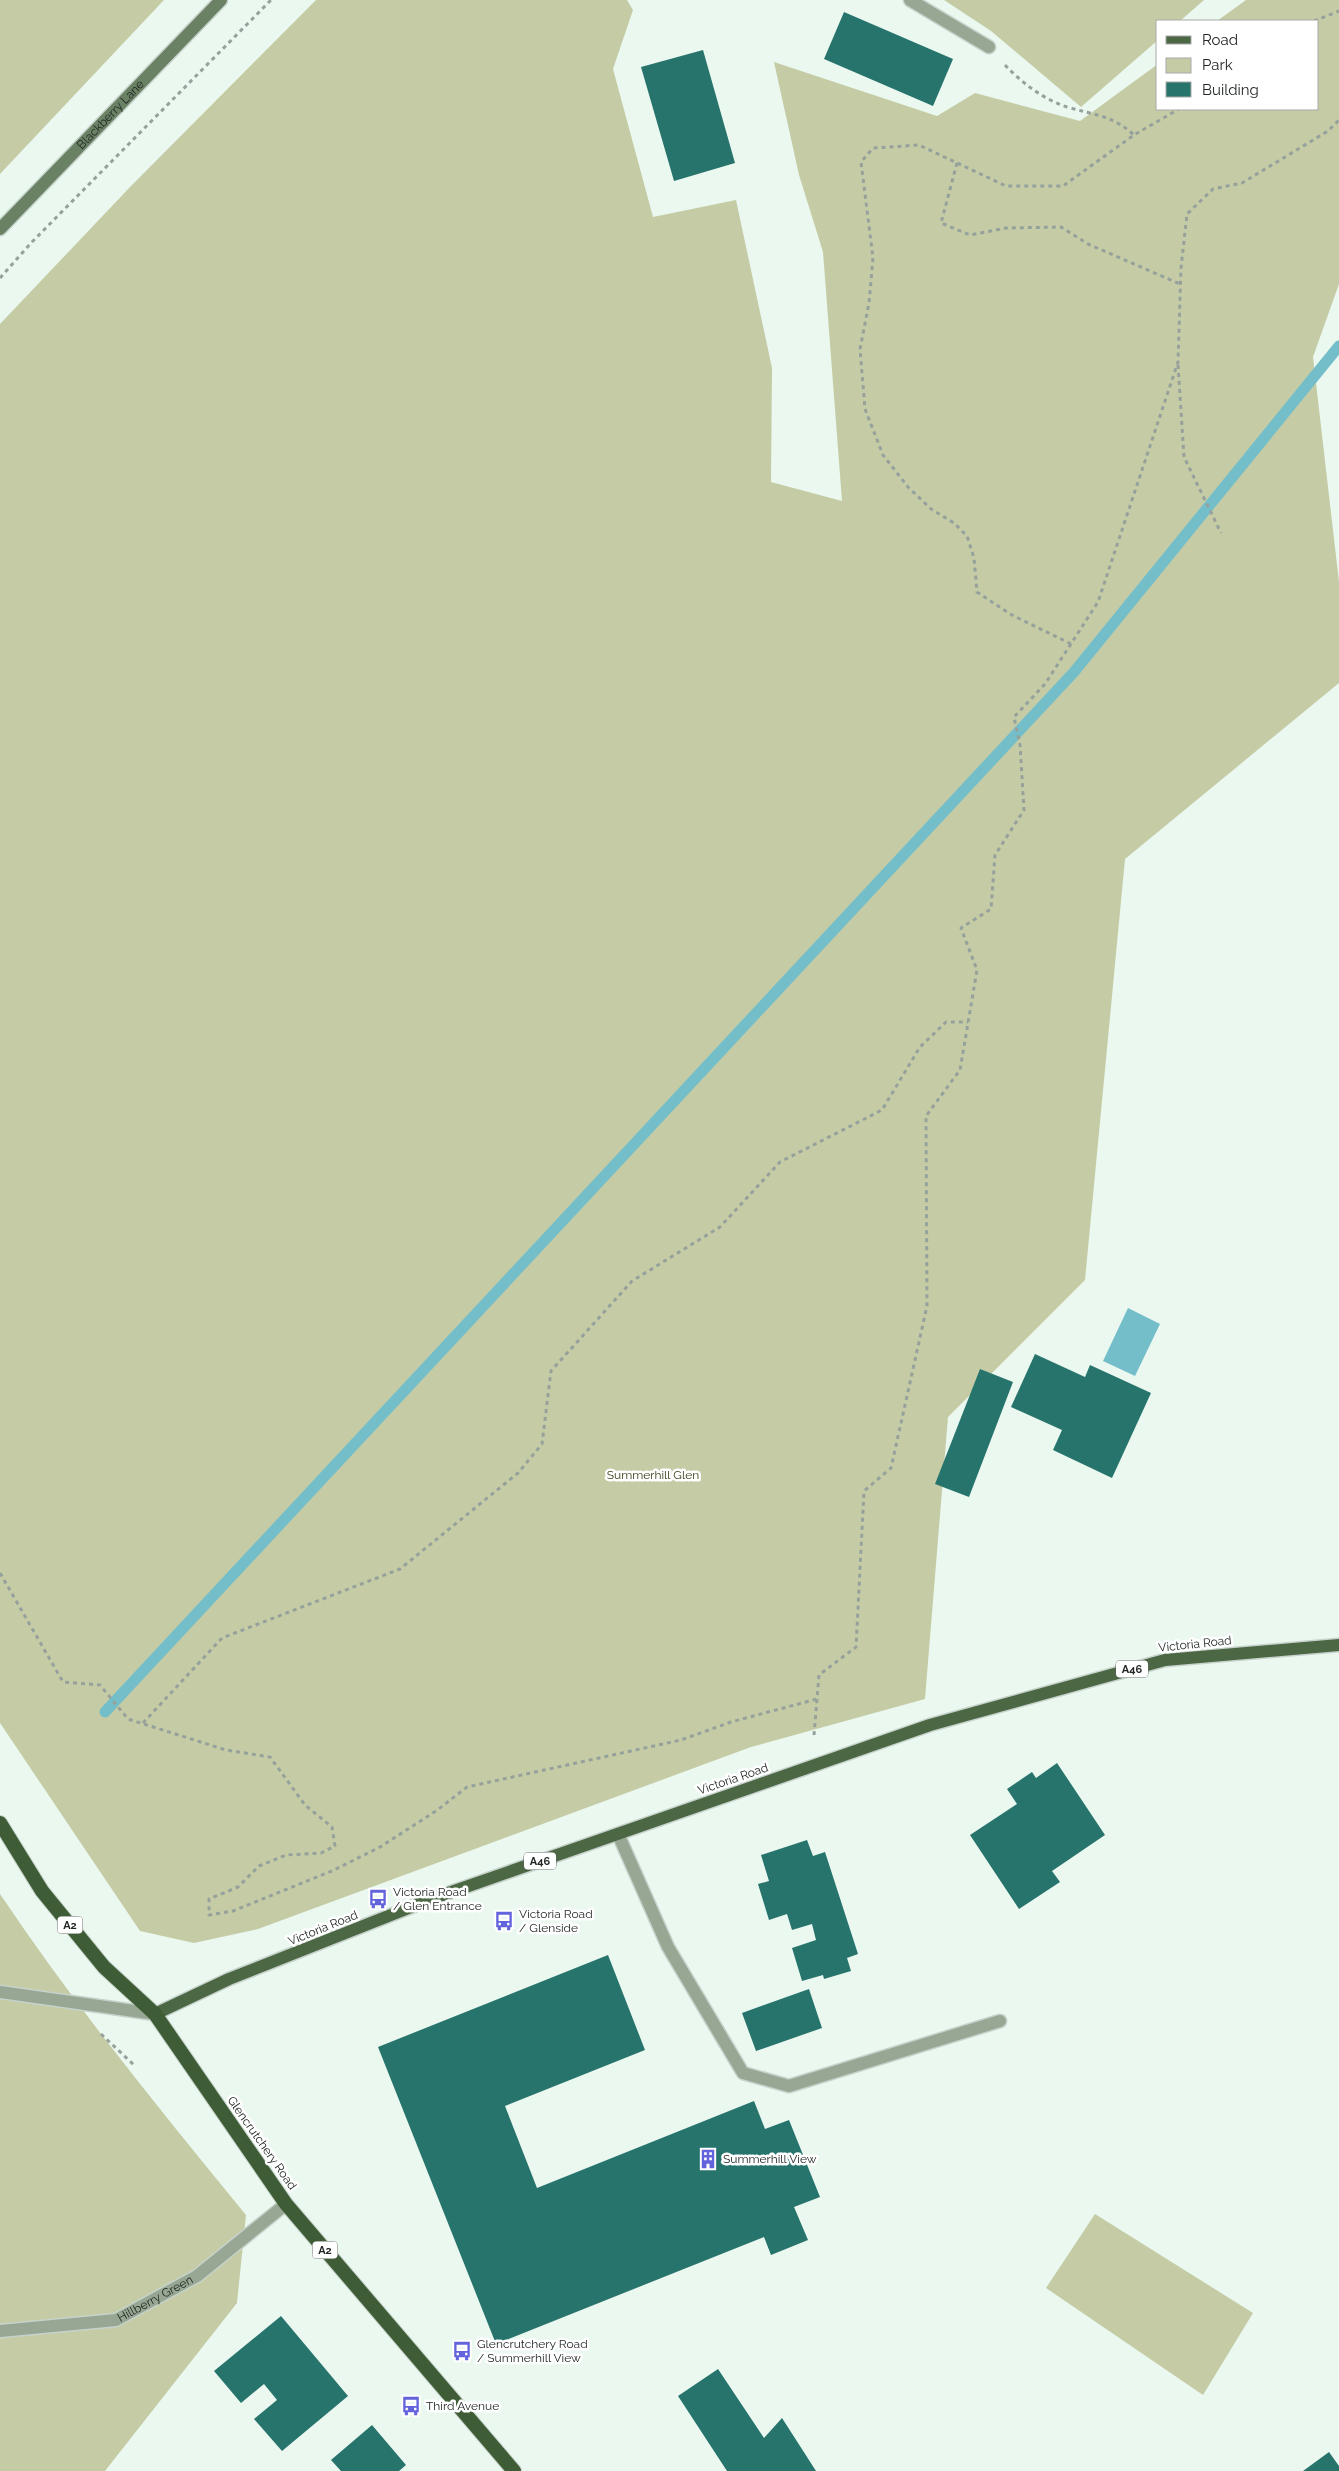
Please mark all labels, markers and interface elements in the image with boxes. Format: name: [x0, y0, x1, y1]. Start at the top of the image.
legend: [1156, 20, 1319, 110]
text: Road: [1202, 31, 1238, 49]
text: Park: [1202, 56, 1233, 74]
street label: Blackberry Lane: [74, 77, 147, 152]
text: Building: [1202, 81, 1259, 99]
park label: Summerhill Glen: [607, 1468, 699, 1482]
street label: Victoria Road: [1158, 1633, 1232, 1655]
road number: A46: [1116, 1660, 1148, 1678]
street label: Victoria Road: [696, 1760, 770, 1798]
road number: A46: [524, 1852, 556, 1870]
place label: Victoria Road / Glen Entrance: [393, 1885, 482, 1913]
bus stop icon: Victoria Road / Glen Entrance: [367, 1888, 389, 1910]
place label: Victoria Road / Glenside: [519, 1907, 593, 1935]
street label: Victoria Road: [286, 1908, 360, 1948]
bus stop icon: Victoria Road / Glenside: [493, 1910, 515, 1932]
road number: A2: [58, 1916, 82, 1934]
street label: Glencrutchery Road: [225, 2094, 299, 2192]
building icon: Summerhill View: [697, 2148, 719, 2170]
place label: Summerhill View: [723, 2152, 817, 2166]
road number: A2: [312, 2242, 338, 2258]
street label: Hillberry Green: [115, 2273, 195, 2325]
place label: Glencrutchery Road / Summerhill View: [477, 2337, 588, 2365]
bus stop icon: Glencrutchery Road / Summerhill View: [451, 2340, 473, 2362]
bus stop icon: Third Avenue: [400, 2395, 422, 2417]
place label: Third Avenue: [426, 2399, 499, 2413]

